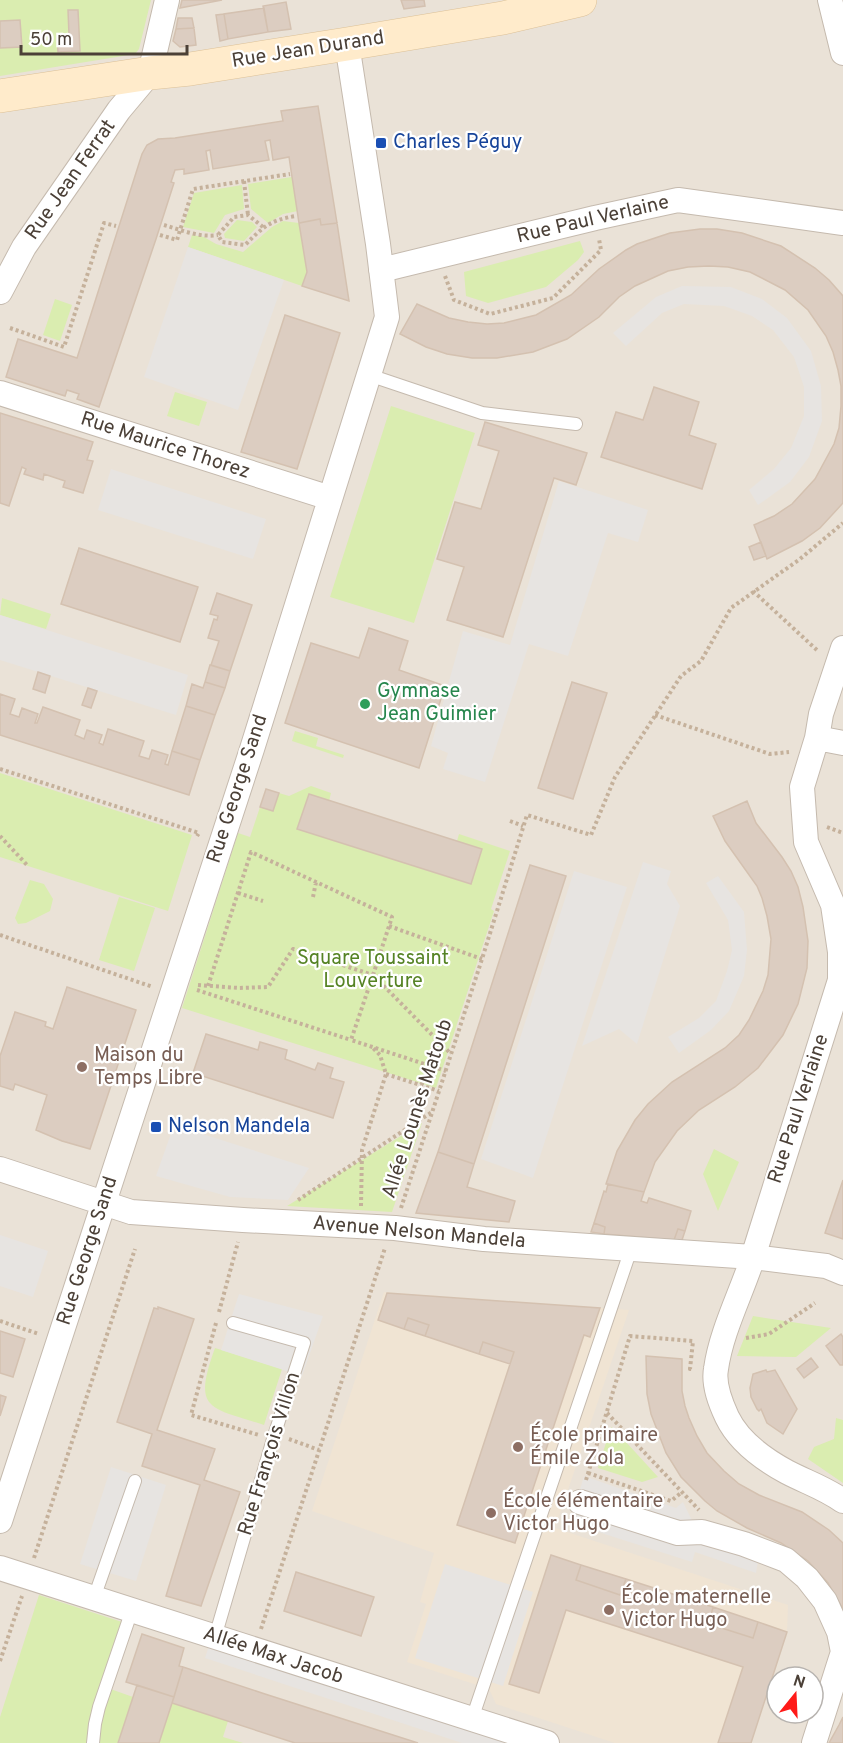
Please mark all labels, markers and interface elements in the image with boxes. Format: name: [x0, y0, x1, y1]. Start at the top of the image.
scale bar: [21, 18, 188, 56]
street label: Rue Jean Durand: [230, 25, 386, 75]
text: 50 m: [30, 29, 72, 52]
street label: Rue Jean Ferrat: [20, 115, 122, 245]
place label: Charles Péguy: [393, 130, 522, 156]
marker: Charles Péguy: [374, 136, 388, 150]
street label: Rue Paul Verlaine: [514, 190, 672, 250]
street label: Rue Maurice Thorez: [77, 406, 253, 486]
place label: Gymnase Jean Guimier: [377, 679, 496, 728]
marker: Gymnase Jean Guimier: [358, 697, 372, 711]
street label: Rue George Sand: [202, 711, 274, 867]
park label: Square Toussaint Louverture: [297, 946, 449, 995]
street label: Allée Lounès Matoub: [377, 1016, 459, 1202]
street label: Rue Paul Verlaine: [763, 1031, 835, 1187]
place label: Maison du Temps Libre: [94, 1043, 203, 1092]
marker: Maison du Temps Libre: [75, 1060, 89, 1074]
place label: Nelson Mandela: [168, 1114, 310, 1140]
marker: Nelson Mandela: [149, 1120, 163, 1134]
street label: Rue George Sand: [52, 1173, 124, 1329]
street label: Avenue Nelson Mandela: [311, 1211, 527, 1255]
street label: Rue François Villon: [233, 1369, 307, 1539]
place label: École primaire Émile Zola: [530, 1421, 658, 1472]
marker: École primaire Émile Zola: [511, 1440, 525, 1454]
place label: École élémentaire Victor Hugo: [503, 1487, 663, 1538]
marker: École élémentaire Victor Hugo: [484, 1506, 498, 1520]
place label: École maternelle Victor Hugo: [621, 1583, 771, 1634]
marker: École maternelle Victor Hugo: [602, 1603, 616, 1617]
street label: Allée Max Jacob: [200, 1621, 346, 1691]
north arrow: [765, 1665, 825, 1725]
text: N: [790, 1671, 808, 1694]

